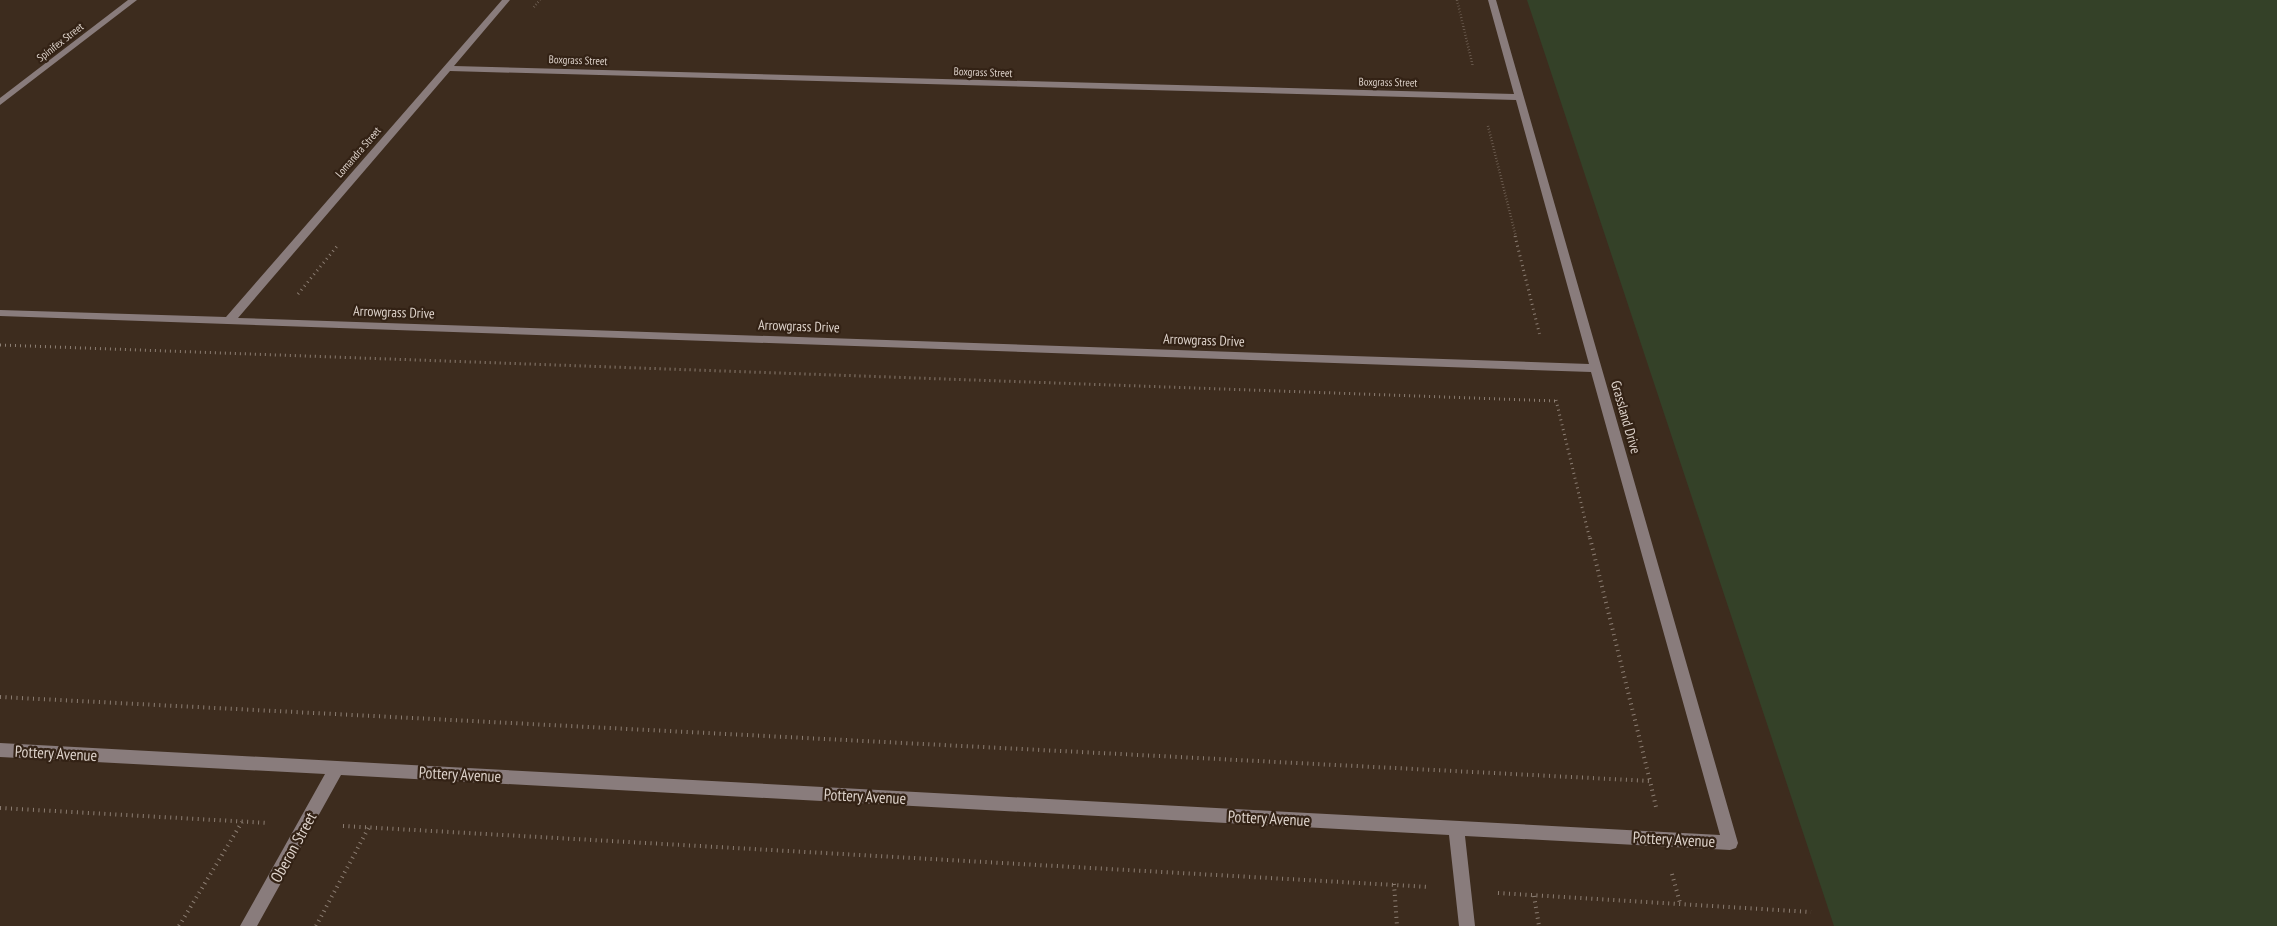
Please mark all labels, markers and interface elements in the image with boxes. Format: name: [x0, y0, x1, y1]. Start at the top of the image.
street label: Spinifex Street: [34, 19, 86, 65]
street label: Boxgrass Street: [548, 52, 608, 68]
street label: Boxgrass Street: [953, 64, 1013, 80]
street label: Boxgrass Street: [1358, 74, 1418, 90]
street label: Lomandra Street: [332, 124, 384, 180]
street label: Arrowgrass Drive: [353, 302, 435, 322]
street label: Arrowgrass Drive: [758, 316, 840, 336]
street label: Arrowgrass Drive: [1163, 330, 1245, 350]
street label: Grassland Drive: [1607, 378, 1645, 456]
street label: Pottery Avenue: [14, 741, 98, 765]
street label: Pottery Avenue: [418, 762, 502, 786]
street label: Pottery Avenue: [823, 784, 907, 808]
street label: Pottery Avenue: [1227, 806, 1311, 830]
street label: Oberon Street: [266, 808, 321, 886]
street label: Pottery Avenue: [1632, 827, 1716, 851]

